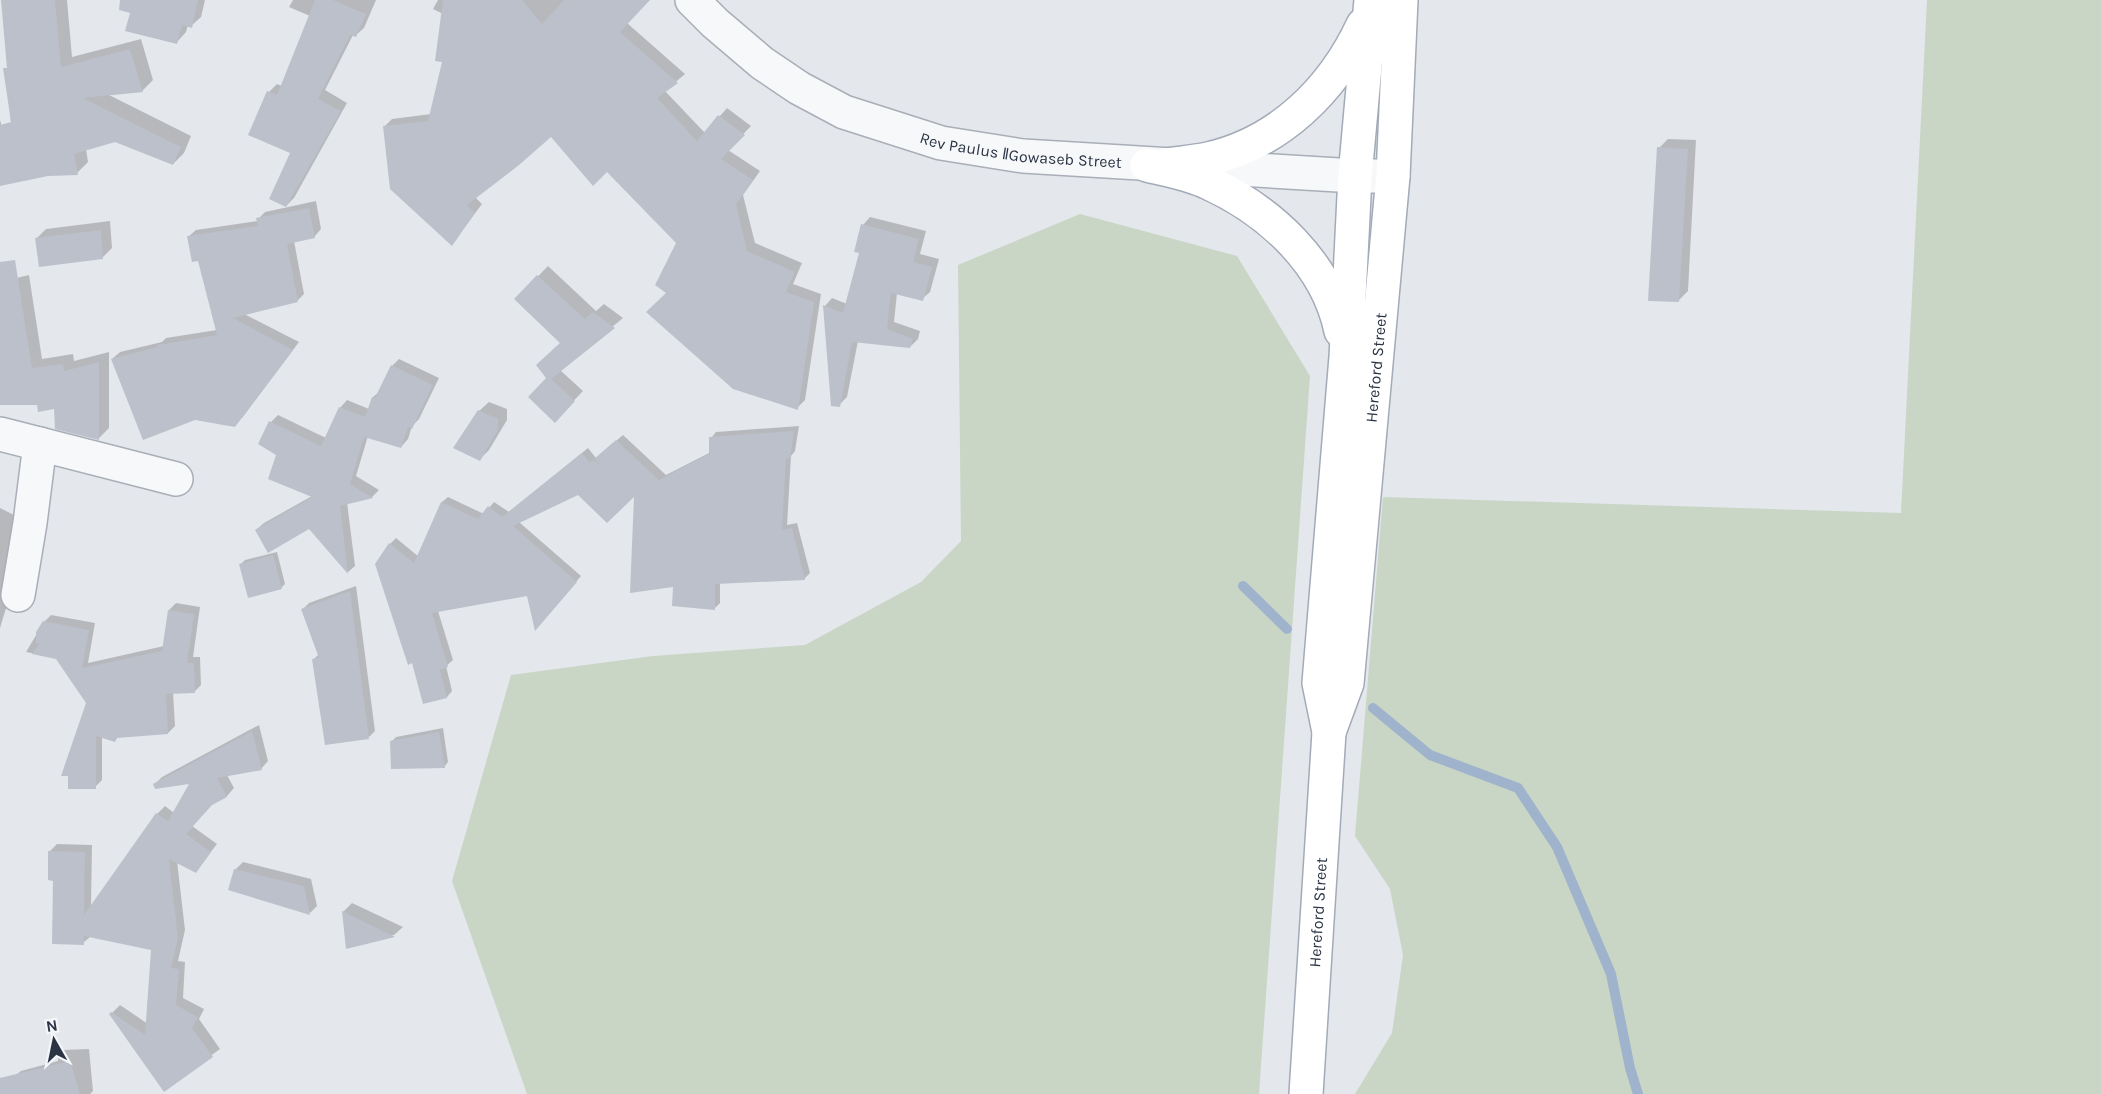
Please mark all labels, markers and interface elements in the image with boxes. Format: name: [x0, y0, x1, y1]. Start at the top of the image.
street label: Rev Paulus ǁGowaseb Street: [917, 128, 1122, 172]
street label: Hereford Street: [1362, 312, 1391, 423]
street label: Hereford Street: [1305, 857, 1331, 968]
north arrow: [24, 1010, 84, 1070]
text: N: [45, 1015, 59, 1036]

